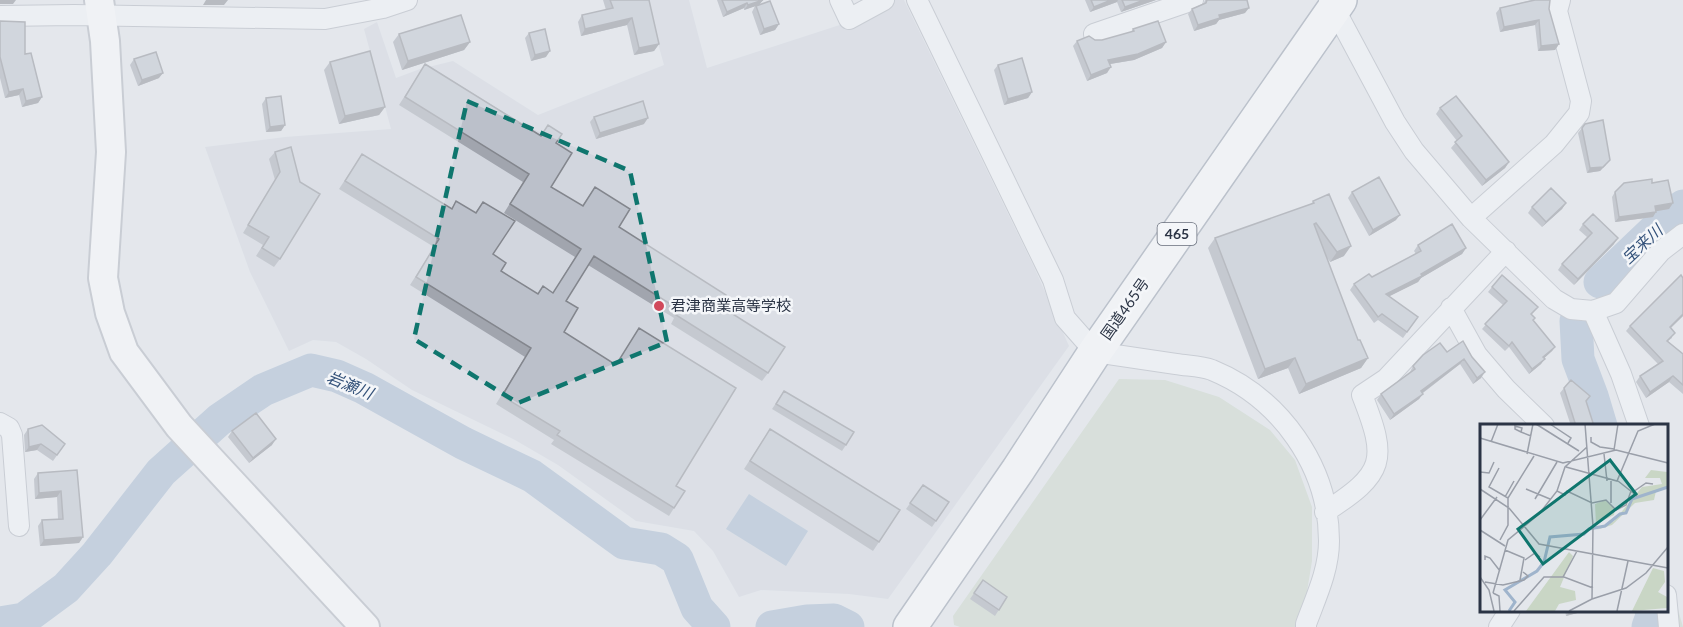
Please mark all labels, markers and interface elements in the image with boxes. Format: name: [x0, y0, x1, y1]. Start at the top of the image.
water label: 宝来川: [1618, 219, 1667, 267]
road number: 465: [1158, 223, 1196, 245]
street label: 国道465号: [1096, 274, 1152, 343]
place label: 君津商業高等学校: [671, 296, 791, 314]
marker: 君津商業高等学校: [652, 299, 666, 313]
water label: 岩瀬川: [324, 367, 378, 403]
inset map: [1480, 424, 1668, 612]

